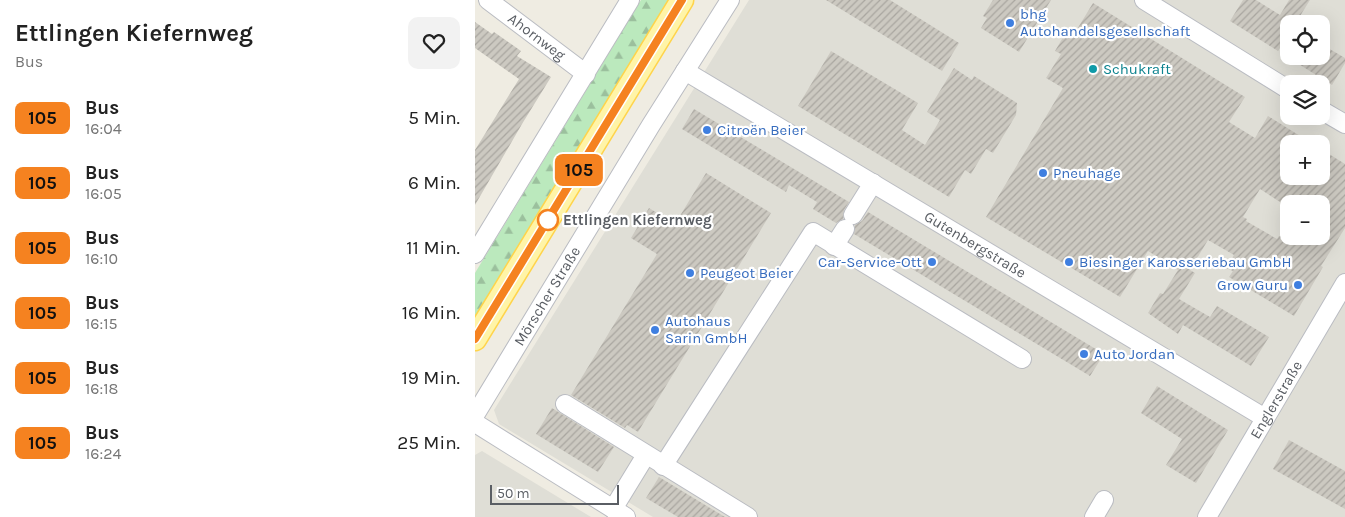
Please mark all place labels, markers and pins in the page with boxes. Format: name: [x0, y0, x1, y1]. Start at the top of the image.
place label: bhg Autohandelsgesellschaft: [1020, 5, 1191, 40]
marker: bhg Autohandelsgesellschaft: [1004, 17, 1016, 29]
place label: Schukraft: [1103, 60, 1171, 78]
marker: Schukraft: [1087, 63, 1099, 75]
place label: Citroën Beier: [717, 121, 805, 139]
marker: Citroën Beier: [701, 124, 713, 136]
place label: Pneuhage: [1053, 164, 1121, 182]
marker: Pneuhage: [1037, 167, 1049, 179]
marker: Ettlingen Kiefernweg: [537, 209, 559, 231]
place label: Ettlingen Kiefernweg: [563, 211, 712, 229]
place label: Car-Service-Ott: [818, 253, 922, 271]
place label: Biesinger Karosseriebau GmbH: [1079, 253, 1292, 271]
marker: Car-Service-Ott: [926, 256, 938, 268]
marker: Biesinger Karosseriebau GmbH: [1063, 256, 1075, 268]
place label: Peugeot Beier: [700, 264, 794, 282]
marker: Peugeot Beier: [684, 267, 696, 279]
place label: Grow Guru: [1217, 276, 1288, 294]
marker: Grow Guru: [1292, 279, 1304, 291]
place label: Autohaus Sarin GmbH: [665, 312, 747, 347]
marker: Autohaus Sarin GmbH: [649, 324, 661, 336]
place label: Auto Jordan: [1094, 345, 1175, 363]
marker: Auto Jordan: [1078, 348, 1090, 360]

